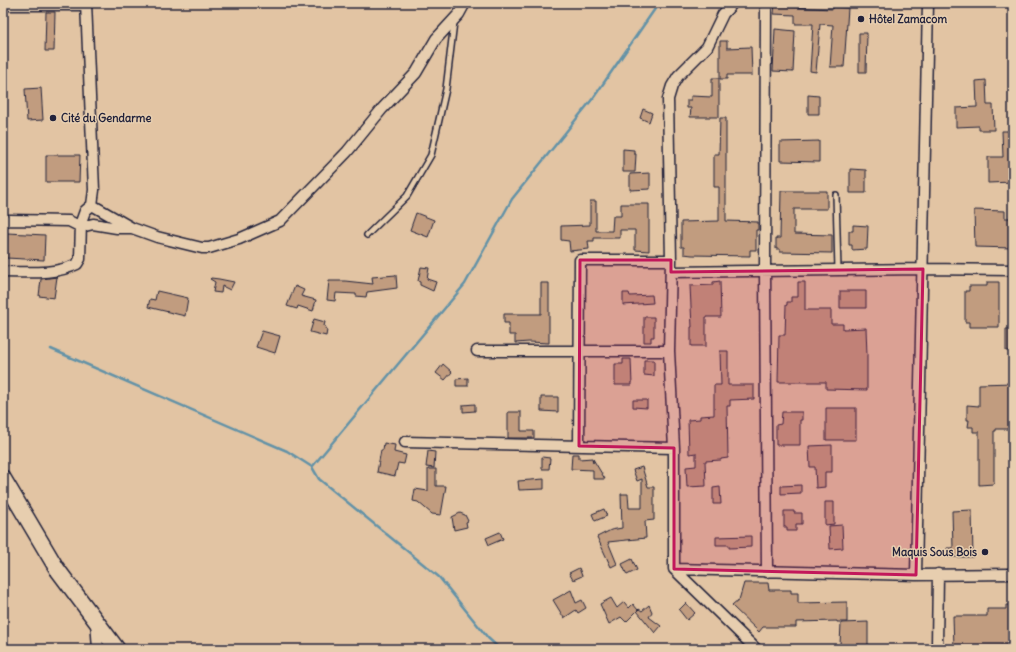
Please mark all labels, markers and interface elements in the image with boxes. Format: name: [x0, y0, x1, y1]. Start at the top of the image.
place label: Hôtel Zamacom: [869, 12, 947, 26]
marker: Hôtel Zamacom: [856, 14, 866, 24]
place label: Cité du Gendarme: [61, 111, 151, 125]
marker: Cité du Gendarme: [48, 113, 58, 123]
place label: Maquis Sous Bois: [892, 545, 977, 560]
marker: Maquis Sous Bois: [980, 547, 990, 557]

